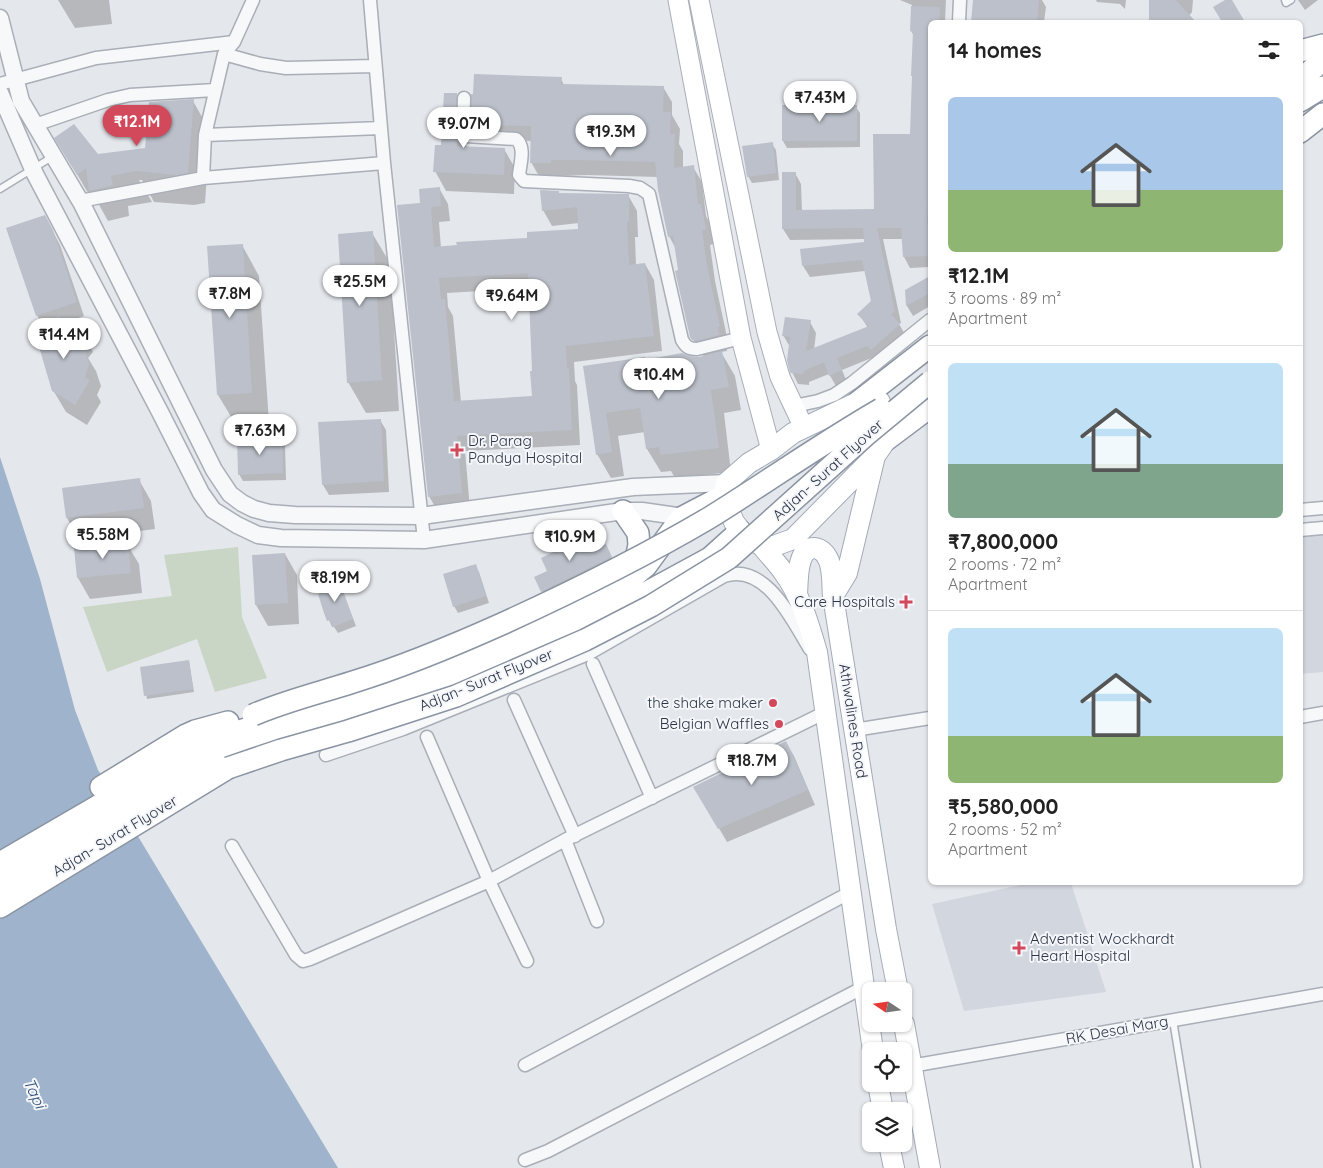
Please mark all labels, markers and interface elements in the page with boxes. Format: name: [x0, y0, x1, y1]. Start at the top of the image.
icon: filters: [1255, 36, 1283, 64]
text: 14 homes: [948, 37, 1042, 63]
pin: ₹7.43M: [779, 80, 861, 123]
text: ₹7.43M: [794, 87, 846, 107]
pin: ₹12.1M: [96, 104, 178, 147]
pin: ₹9.07M: [423, 106, 505, 149]
text: ₹12.1M: [114, 111, 160, 131]
text: ₹9.07M: [438, 113, 490, 133]
pin: ₹19.3M: [570, 114, 652, 157]
text: ₹19.3M: [586, 121, 636, 141]
icon: home: [1071, 130, 1161, 220]
text: ₹12.1M: [948, 262, 1009, 288]
pin: ₹25.5M: [319, 264, 401, 307]
text: ₹25.5M: [334, 271, 386, 291]
pin: ₹7.8M: [195, 276, 265, 319]
pin: ₹9.64M: [471, 278, 553, 321]
text: ₹7.8M: [209, 283, 251, 303]
text: ₹9.64M: [486, 285, 538, 305]
text: 3 rooms · 89 m²: [948, 288, 1061, 308]
text: Apartment: [948, 308, 1028, 328]
pin: ₹14.4M: [23, 318, 105, 360]
text: ₹14.4M: [39, 324, 89, 344]
pin: ₹10.4M: [618, 358, 700, 400]
text: ₹10.4M: [634, 364, 684, 384]
icon: home: [1071, 395, 1161, 485]
pin: ₹7.63M: [219, 414, 301, 456]
street label: Adjan- Surat Flyover: [768, 415, 887, 524]
text: ₹7.63M: [234, 420, 286, 440]
place label: Dr. Parag Pandya Hospital: [468, 431, 582, 467]
marker: Dr. Parag Pandya Hospital: [450, 443, 464, 457]
pin: ₹5.58M: [62, 518, 144, 560]
pin: ₹10.9M: [529, 520, 611, 562]
text: ₹5.58M: [77, 524, 129, 544]
text: ₹10.9M: [544, 526, 596, 546]
text: ₹7,800,000: [948, 528, 1058, 554]
text: 2 rooms · 72 m²: [948, 554, 1061, 574]
pin: ₹8.19M: [294, 560, 376, 603]
text: ₹8.19M: [310, 567, 360, 587]
text: Apartment: [948, 574, 1028, 594]
place label: Care Hospitals: [794, 592, 895, 611]
marker: Care Hospitals: [899, 595, 913, 609]
street label: Adjan- Surat Flyover: [416, 644, 556, 715]
icon: home: [1071, 660, 1161, 750]
street label: Athwalines Road: [835, 662, 872, 780]
place label: the shake maker: [647, 693, 763, 712]
marker: the shake maker: [767, 697, 779, 709]
place label: Belgian Waffles: [660, 714, 769, 733]
marker: Belgian Waffles: [773, 718, 785, 730]
pin: ₹18.7M: [711, 744, 793, 786]
text: ₹18.7M: [727, 750, 777, 770]
street label: Adjan- Surat Flyover: [49, 791, 181, 880]
text: ₹5,580,000: [948, 793, 1058, 819]
text: 2 rooms · 52 m²: [948, 819, 1062, 839]
text: Apartment: [948, 839, 1028, 859]
place label: Adventist Wockhardt Heart Hospital: [1030, 929, 1175, 965]
marker: Adventist Wockhardt Heart Hospital: [1012, 941, 1026, 955]
north arrow: [862, 982, 912, 1032]
map controls: [862, 982, 912, 1152]
street label: RK Desai Marg: [1064, 1011, 1170, 1048]
button: locate: [862, 1042, 912, 1092]
water label: Tapi: [19, 1075, 51, 1113]
button: layers: [862, 1102, 912, 1152]

